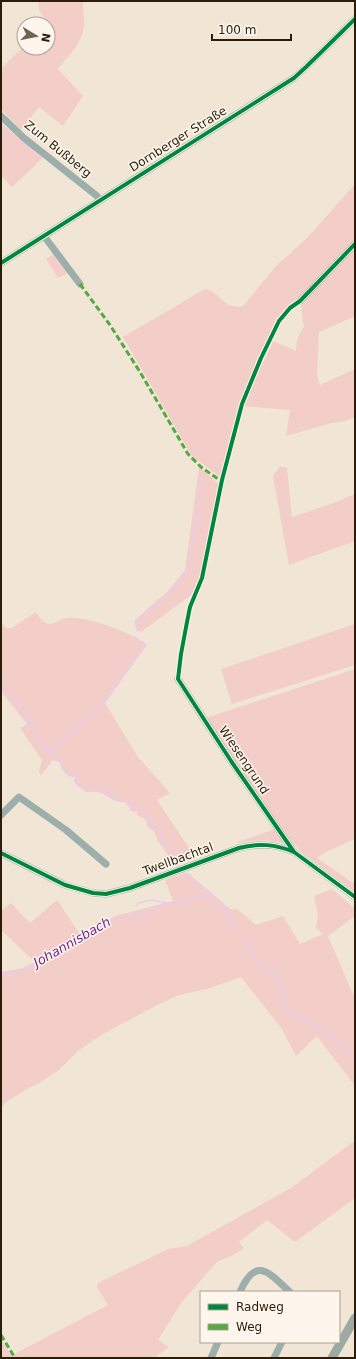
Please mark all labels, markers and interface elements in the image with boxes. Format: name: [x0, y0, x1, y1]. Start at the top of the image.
north arrow: [16, 16, 56, 56]
scale bar: [212, 16, 291, 42]
text: 100 m: [218, 23, 256, 37]
text: N: [38, 32, 53, 43]
street label: Dornberger Straße: [127, 103, 229, 175]
street label: Zum Bußberg: [22, 118, 94, 180]
street label: Wiesengrund: [216, 723, 272, 797]
street label: Twellbachtal: [140, 840, 215, 879]
water label: Johannisbach: [28, 914, 113, 972]
legend: [200, 1291, 340, 1343]
text: Radweg: [236, 1300, 284, 1314]
text: Weg: [236, 1320, 262, 1334]

